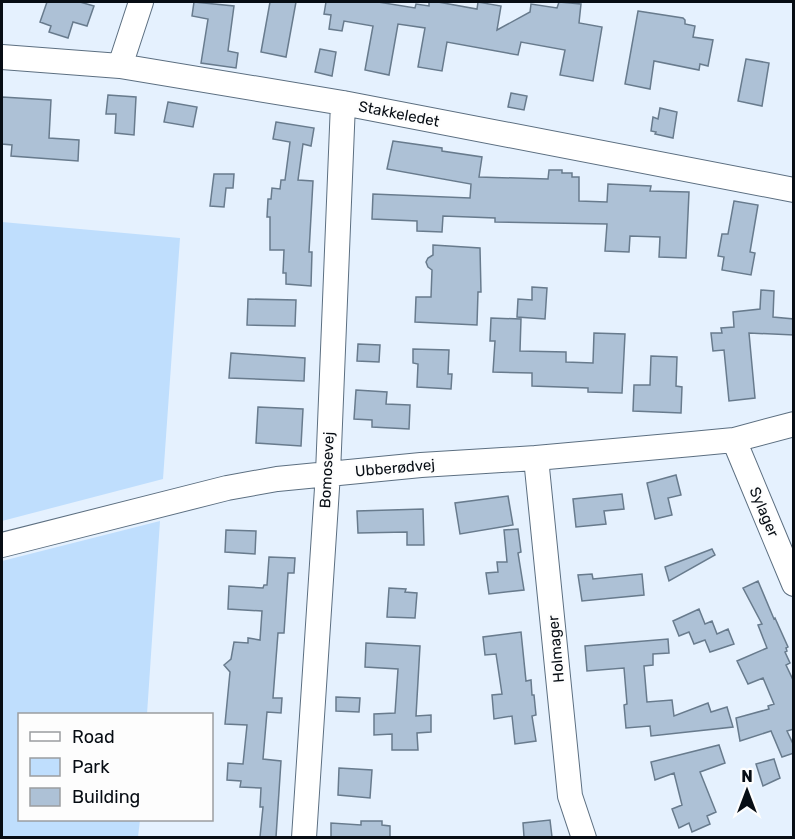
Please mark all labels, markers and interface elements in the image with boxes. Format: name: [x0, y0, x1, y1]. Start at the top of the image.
street label: Stakkeledet: [357, 97, 441, 131]
street label: Bomosevej: [316, 431, 338, 509]
street label: Ubberødvej: [354, 456, 436, 480]
street label: Sylager: [745, 484, 783, 540]
street label: Holmager: [544, 614, 568, 683]
legend: [18, 713, 213, 821]
text: Road: [72, 726, 115, 748]
text: Park: [72, 756, 110, 778]
north arrow: [717, 761, 777, 821]
text: N: [741, 767, 753, 786]
text: Building: [72, 786, 140, 808]

